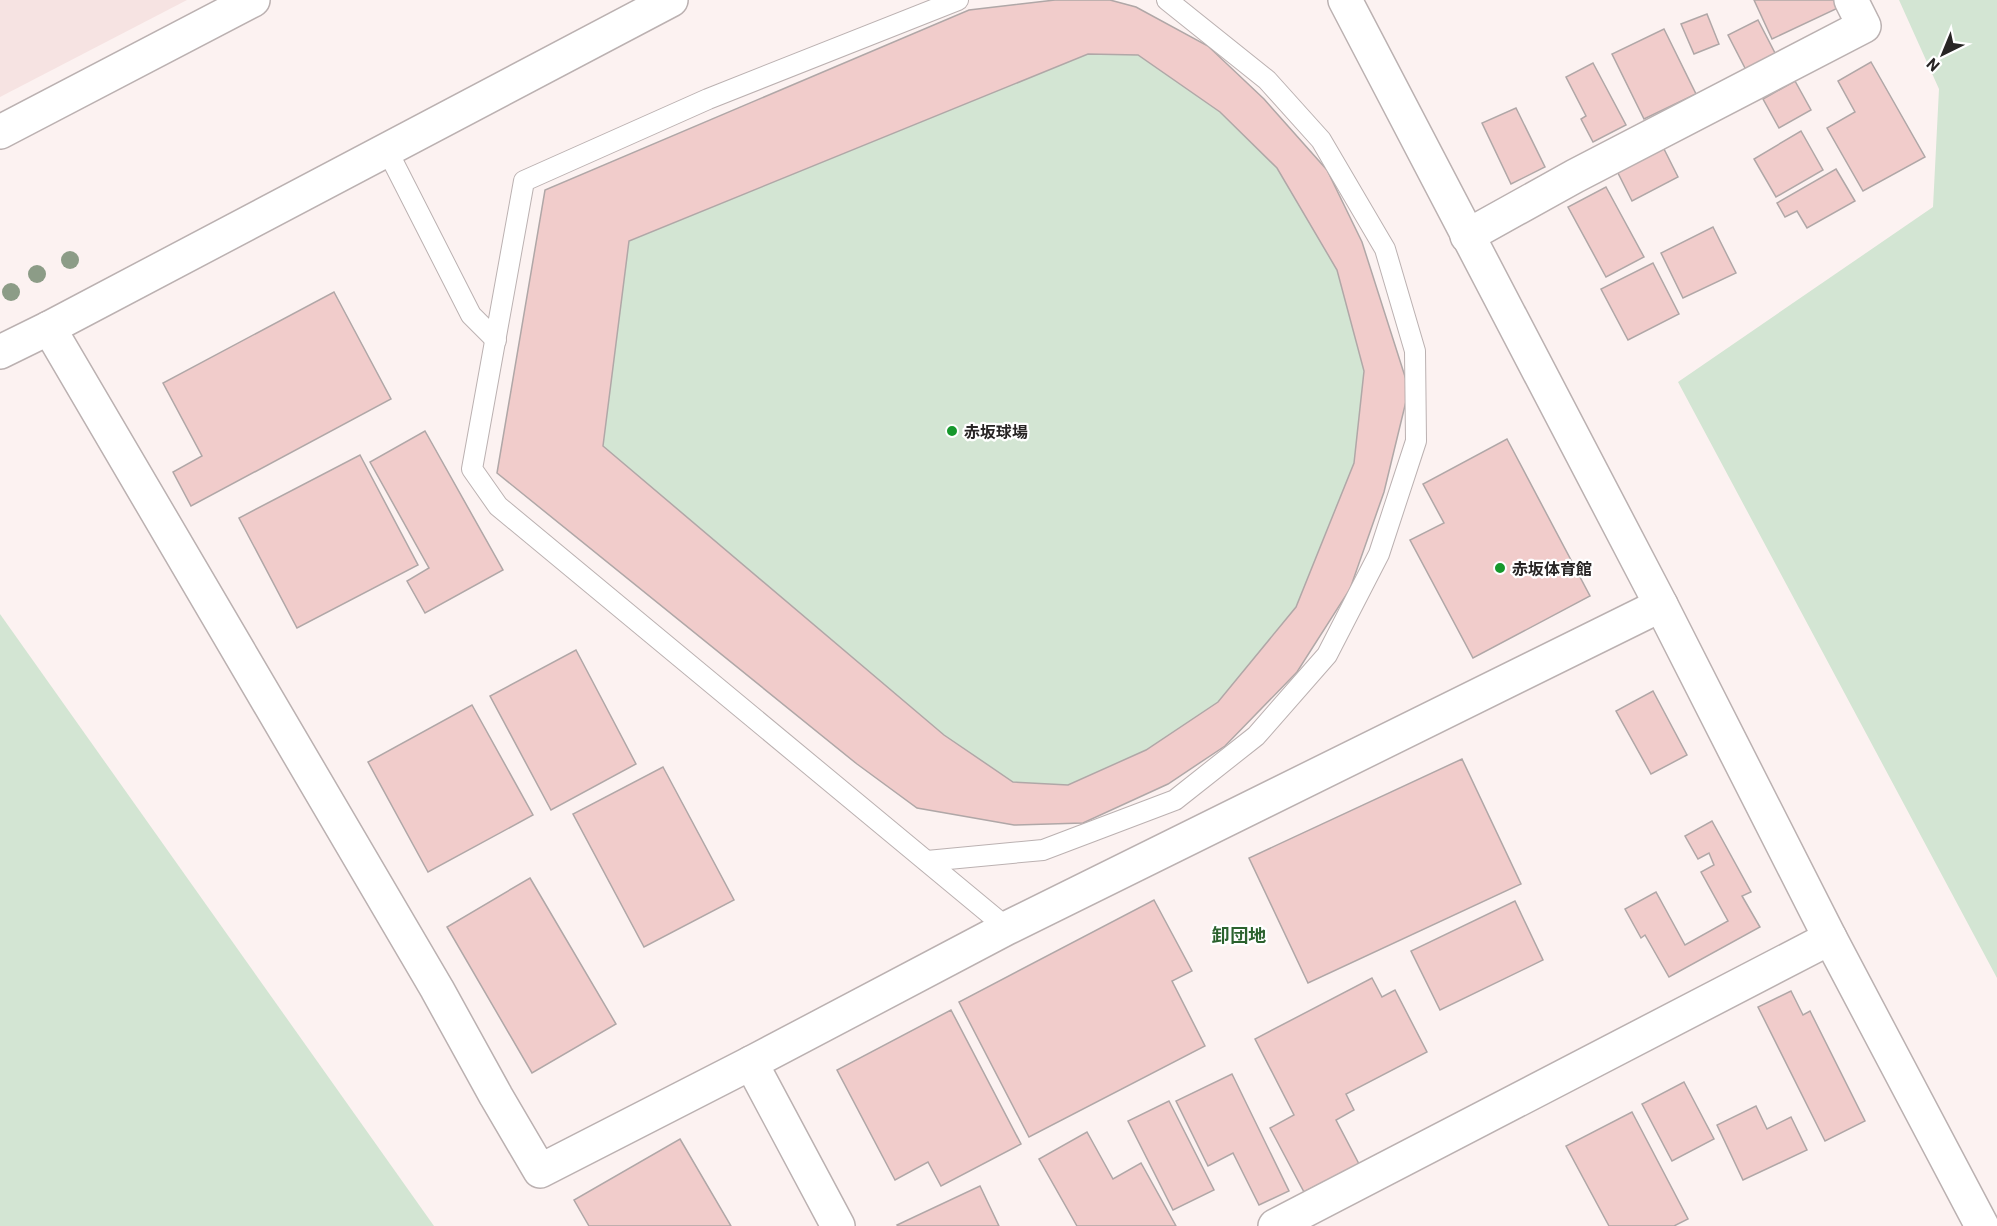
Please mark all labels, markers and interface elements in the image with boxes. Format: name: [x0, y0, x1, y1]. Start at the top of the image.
north arrow: [1913, 24, 1973, 84]
text: N: [1922, 55, 1943, 76]
place label: 赤坂球場: [964, 422, 1028, 441]
marker: 赤坂球場: [945, 424, 959, 438]
place label: 赤坂体育館: [1512, 559, 1592, 578]
marker: 赤坂体育館: [1493, 561, 1507, 575]
district label: 卸団地: [1212, 924, 1266, 946]

